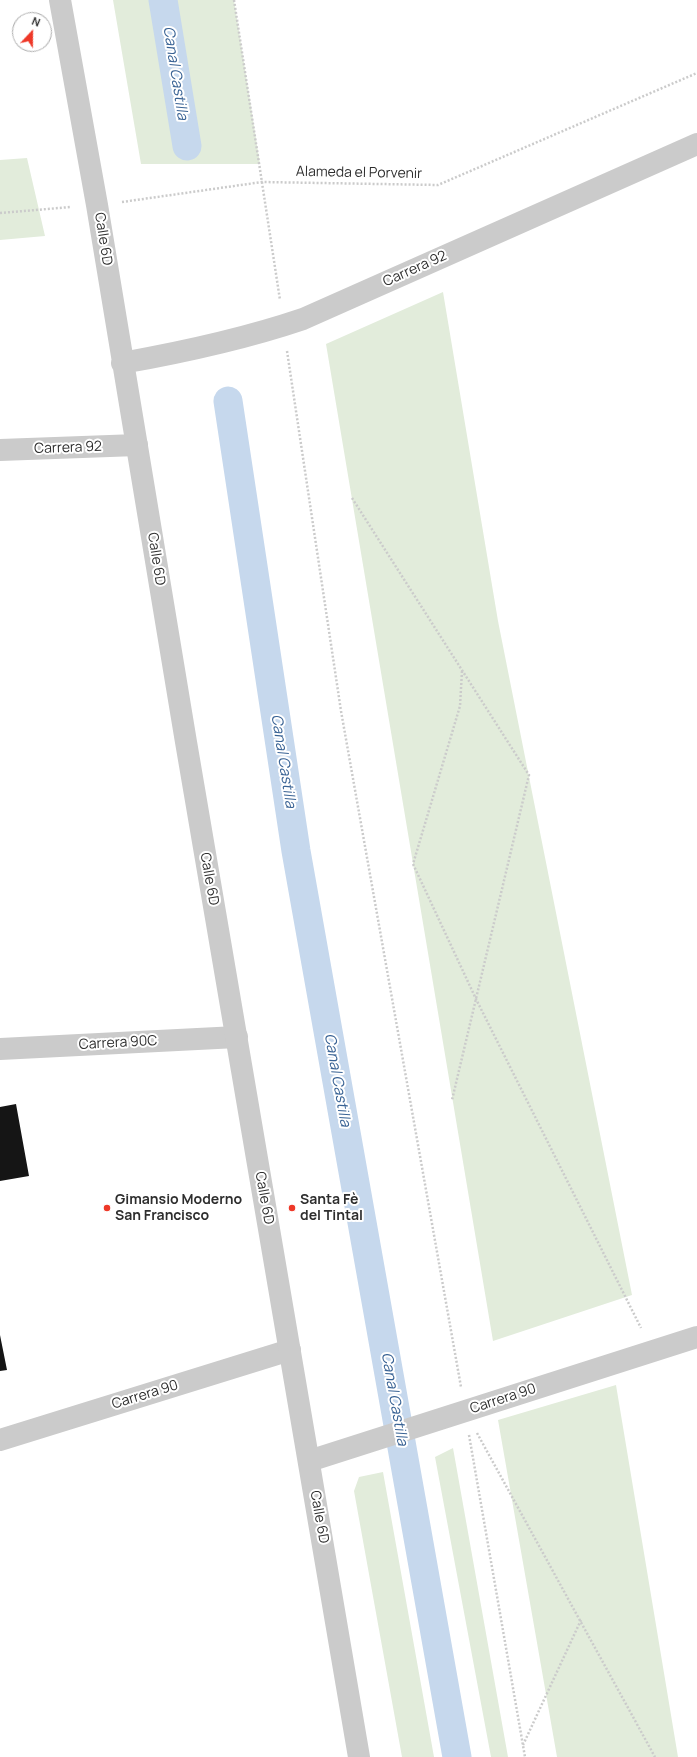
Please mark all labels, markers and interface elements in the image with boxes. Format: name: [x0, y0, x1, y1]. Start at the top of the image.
north arrow: [12, 12, 52, 52]
text: N: [30, 13, 43, 30]
water label: Canal Castilla: [159, 25, 191, 121]
street label: Alameda el Porvenir: [296, 163, 422, 183]
street label: Calle 6D: [91, 211, 115, 267]
street label: Carrera 92: [381, 248, 449, 290]
street label: Carrera 92: [34, 438, 102, 458]
street label: Calle 6D: [144, 531, 168, 587]
water label: Canal Castilla: [267, 713, 299, 809]
street label: Calle 6D: [196, 851, 222, 907]
water label: Canal Castilla: [320, 1032, 354, 1128]
street label: Carrera 90C: [78, 1033, 158, 1053]
street label: Calle 6D: [251, 1170, 277, 1226]
place label: Gimansio Moderno San Francisco: [115, 1192, 242, 1224]
place label: Santa Fè del Tintal: [300, 1192, 363, 1224]
marker: Gimansio Moderno San Francisco: [102, 1203, 112, 1213]
marker: Santa Fè del Tintal: [287, 1203, 297, 1213]
water label: Canal Castilla: [377, 1351, 411, 1447]
street label: Carrera 90: [110, 1377, 180, 1413]
street label: Carrera 90: [468, 1380, 538, 1418]
street label: Calle 6D: [306, 1489, 332, 1545]

